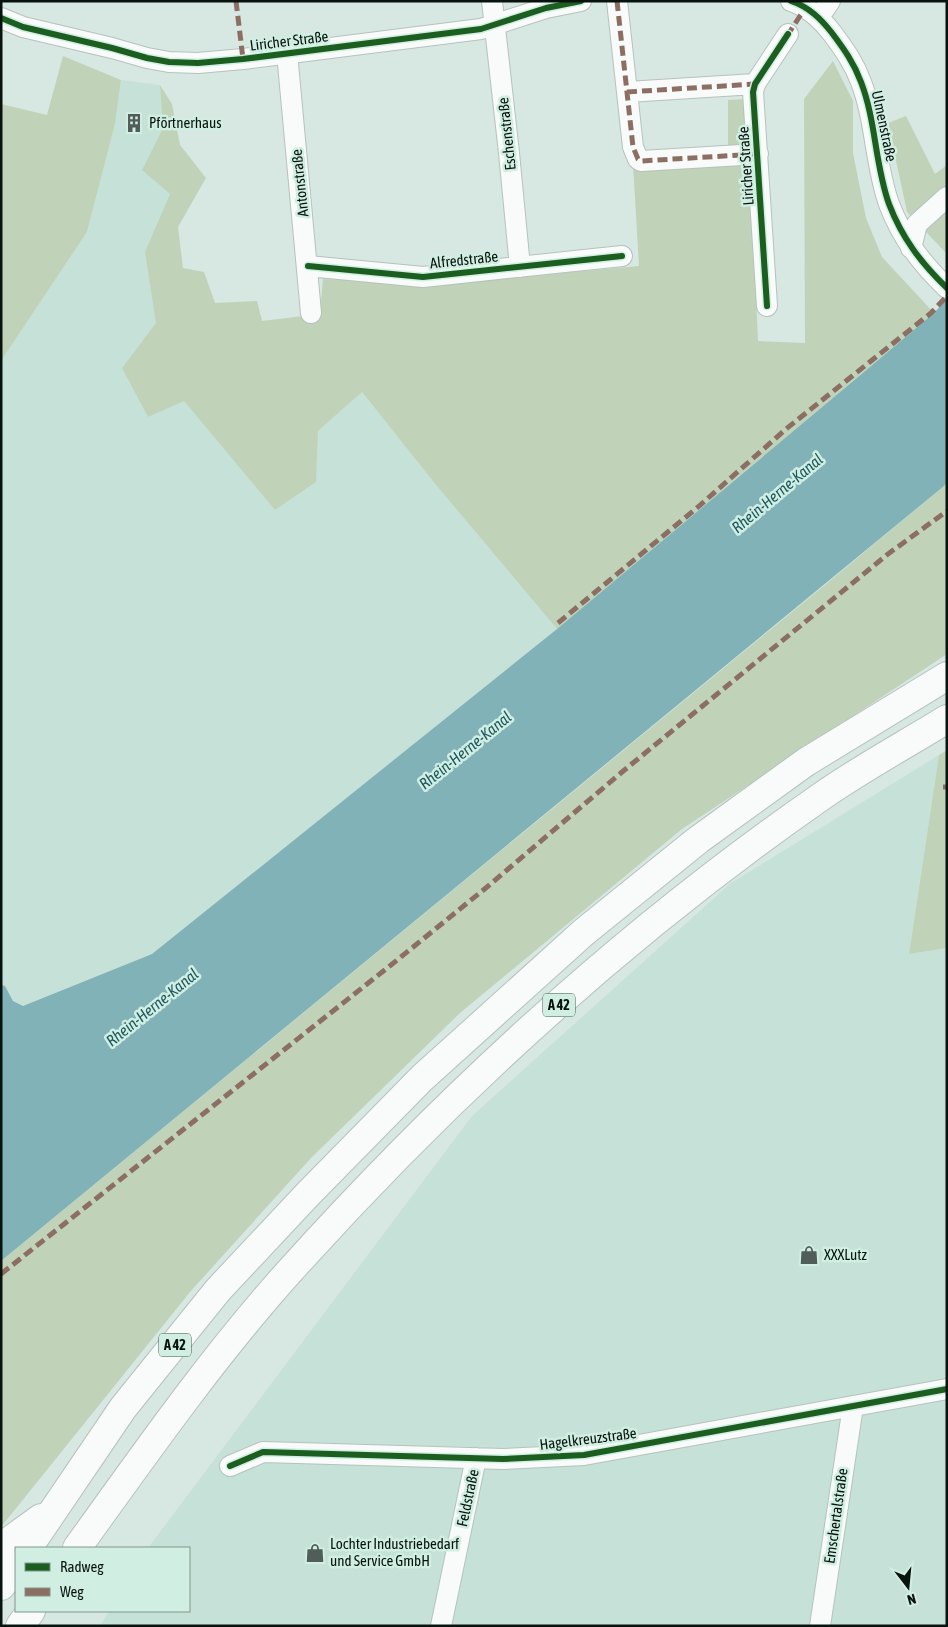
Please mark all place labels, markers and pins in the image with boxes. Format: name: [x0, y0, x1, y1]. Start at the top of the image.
building icon: Pförtnerhaus: [123, 112, 145, 134]
place label: Pförtnerhaus: [149, 114, 221, 131]
shop icon: XXXLutz: [798, 1244, 820, 1266]
place label: XXXLutz: [824, 1246, 868, 1263]
place label: Lochter Industriebedarf und Service GmbH: [330, 1535, 459, 1569]
shop icon: Lochter Industriebedarf und Service GmbH: [304, 1542, 326, 1564]

